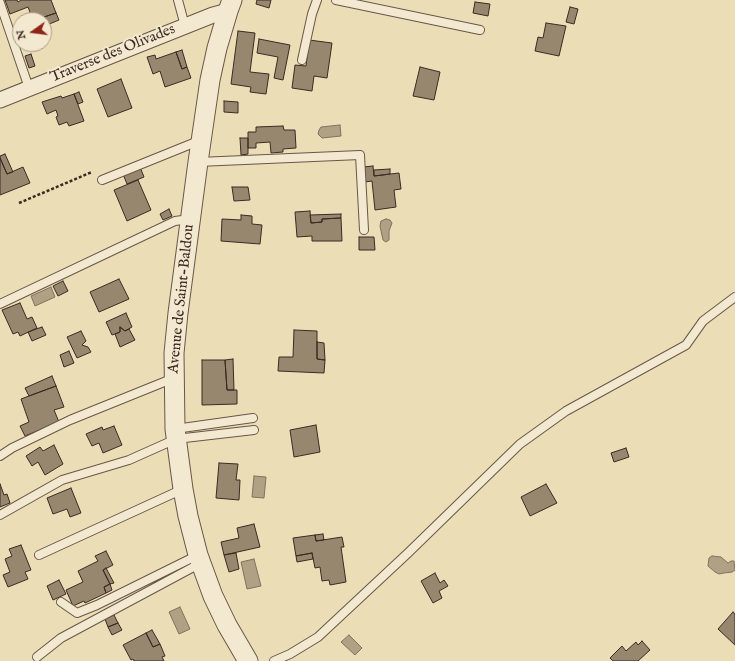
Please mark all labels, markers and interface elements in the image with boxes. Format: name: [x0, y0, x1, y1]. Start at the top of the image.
north arrow: [12, 12, 52, 52]
street label: Traverse des Olivades: [48, 21, 178, 87]
text: N: [13, 28, 29, 41]
street label: Avenue de Saint-Baldou: [165, 224, 199, 374]

